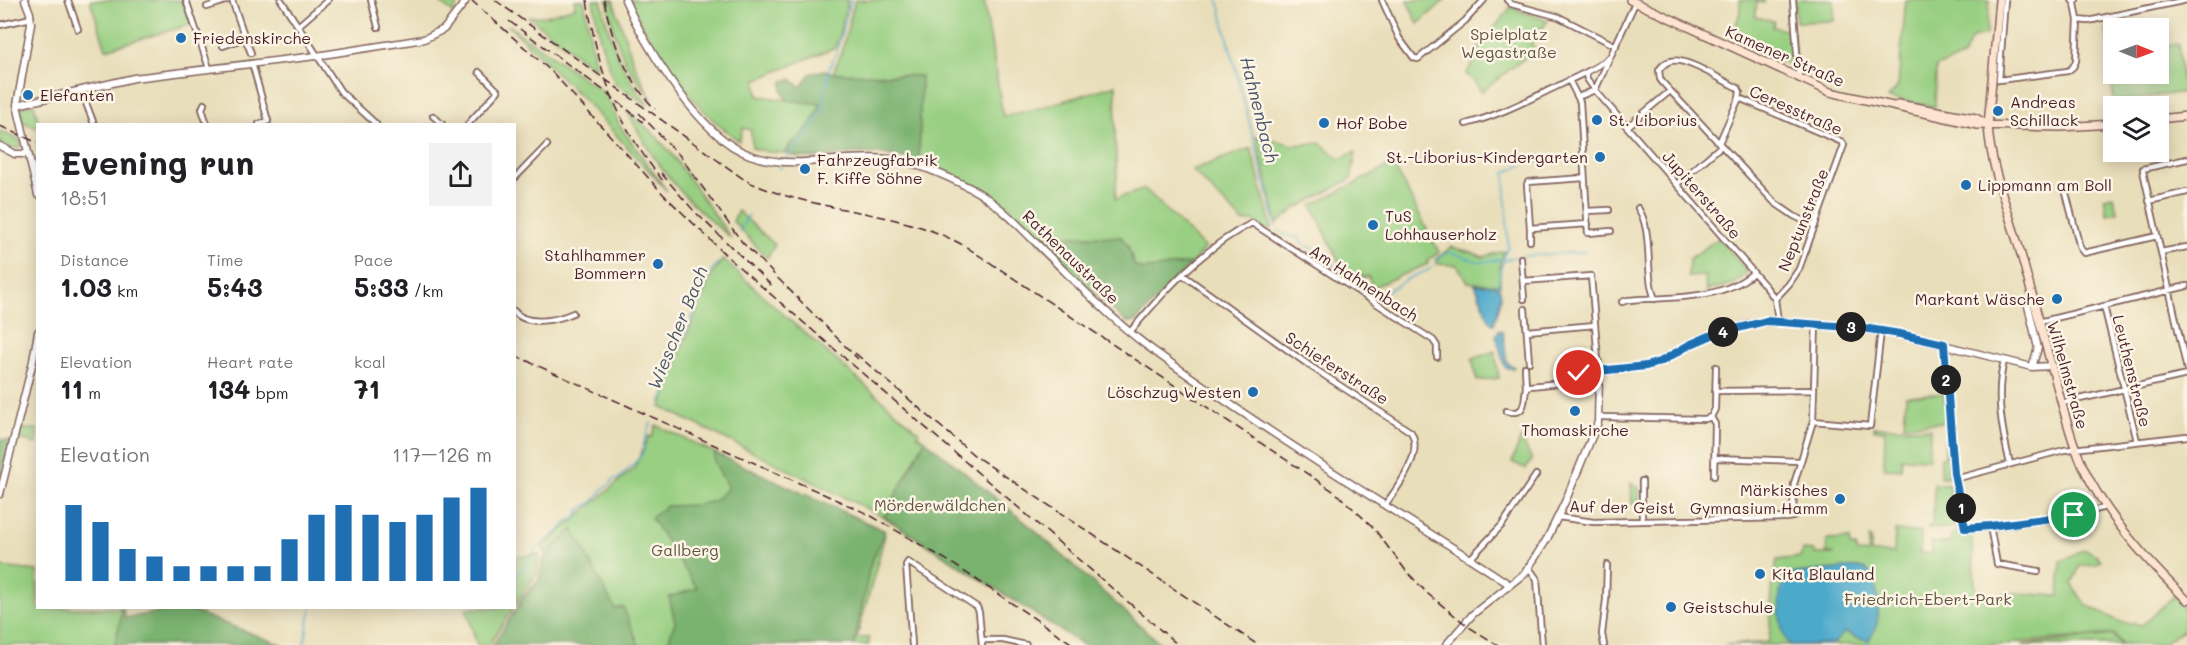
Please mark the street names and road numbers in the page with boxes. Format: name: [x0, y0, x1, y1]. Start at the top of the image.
street label: Kamener Straße: [1722, 20, 1848, 91]
street label: Ceresstraße: [1746, 80, 1846, 139]
street label: Jupiterstraße: [1658, 146, 1746, 243]
street label: Neptunstraße: [1772, 165, 1833, 274]
street label: Rathenaustraße: [1019, 205, 1124, 308]
street label: Am Hahnenbach: [1306, 240, 1423, 326]
street label: Leuthenstraße: [2108, 313, 2157, 429]
street label: Wilhelmstraße: [2043, 318, 2094, 431]
street label: Schieferstraße: [1282, 326, 1393, 409]
street label: Auf der Geist: [1569, 495, 1675, 518]

